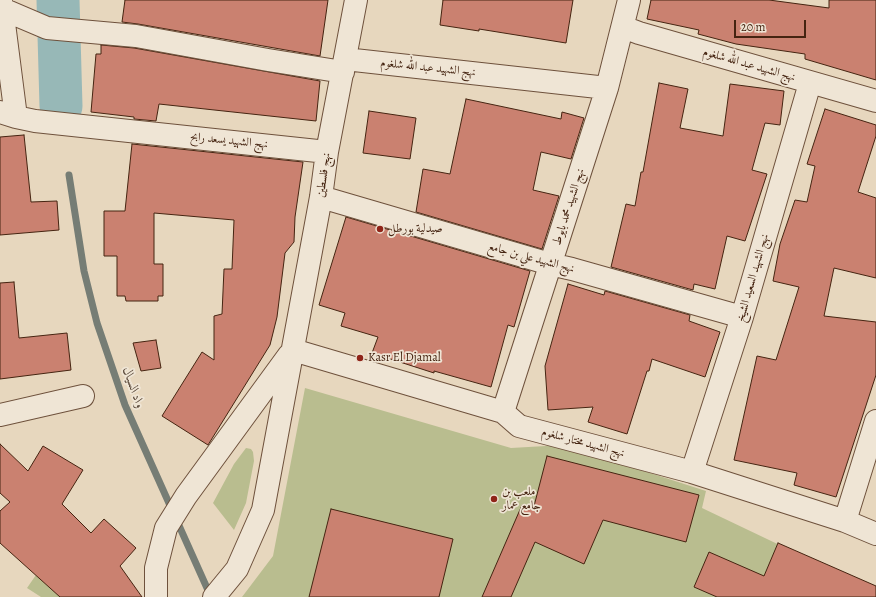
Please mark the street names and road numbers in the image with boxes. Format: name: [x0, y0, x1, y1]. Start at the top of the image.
street label: نهج الشهيد عبد الله شلغوم: [701, 45, 797, 85]
street label: نهج الشهيد عبد الله شلغوم: [380, 56, 476, 80]
street label: نهج الشهيد يسعد رابح: [189, 130, 269, 152]
street label: نهج فلسطين: [314, 152, 334, 198]
street label: نهج الشهيد محمد بايوط: [550, 167, 588, 247]
street label: نهج الشهيد السعيد الشيخ: [734, 232, 772, 324]
street label: نهج الشهيد علي بن جامع: [486, 240, 576, 276]
street label: نهج الشهيد مختار شلغوم: [540, 425, 626, 461]

